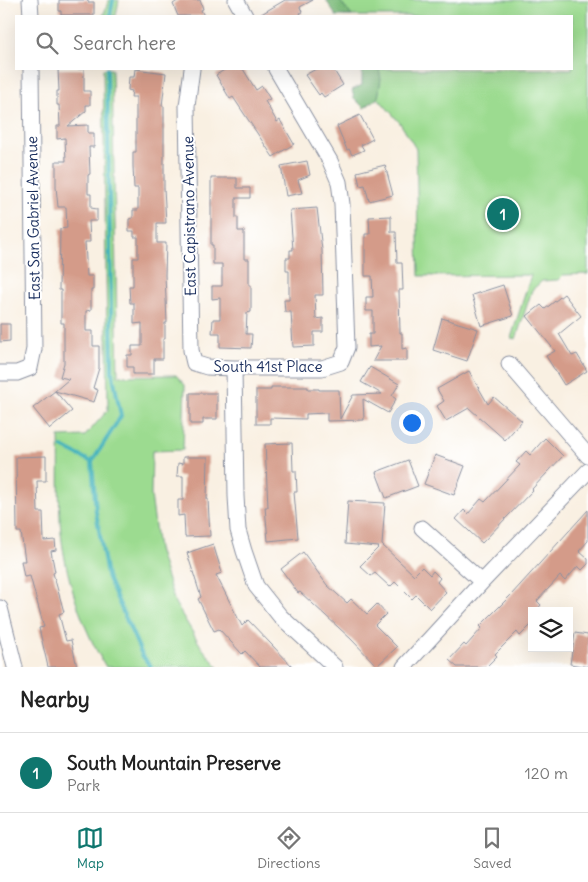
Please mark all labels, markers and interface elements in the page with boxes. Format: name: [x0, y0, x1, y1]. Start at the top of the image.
search box: [15, 15, 573, 70]
icon: search: [33, 29, 61, 57]
text: Search here: [73, 31, 176, 55]
street label: East San Gabriel Avenue: [22, 136, 44, 300]
street label: East Capistrano Avenue: [178, 136, 200, 296]
pin: 1: [487, 195, 519, 233]
street label: South 41st Place: [213, 357, 323, 376]
your location: [399, 410, 425, 436]
map controls: [528, 607, 573, 652]
button: layers: [528, 607, 573, 652]
text: Nearby: [20, 686, 90, 713]
text: South Mountain Preserve: [67, 751, 281, 775]
text: 1: [33, 763, 39, 783]
text: 120 m: [525, 763, 568, 783]
text: Park: [67, 775, 100, 795]
tab: Map: [76, 824, 104, 872]
tab: Directions: [257, 824, 320, 872]
tab: Saved: [473, 824, 512, 872]

